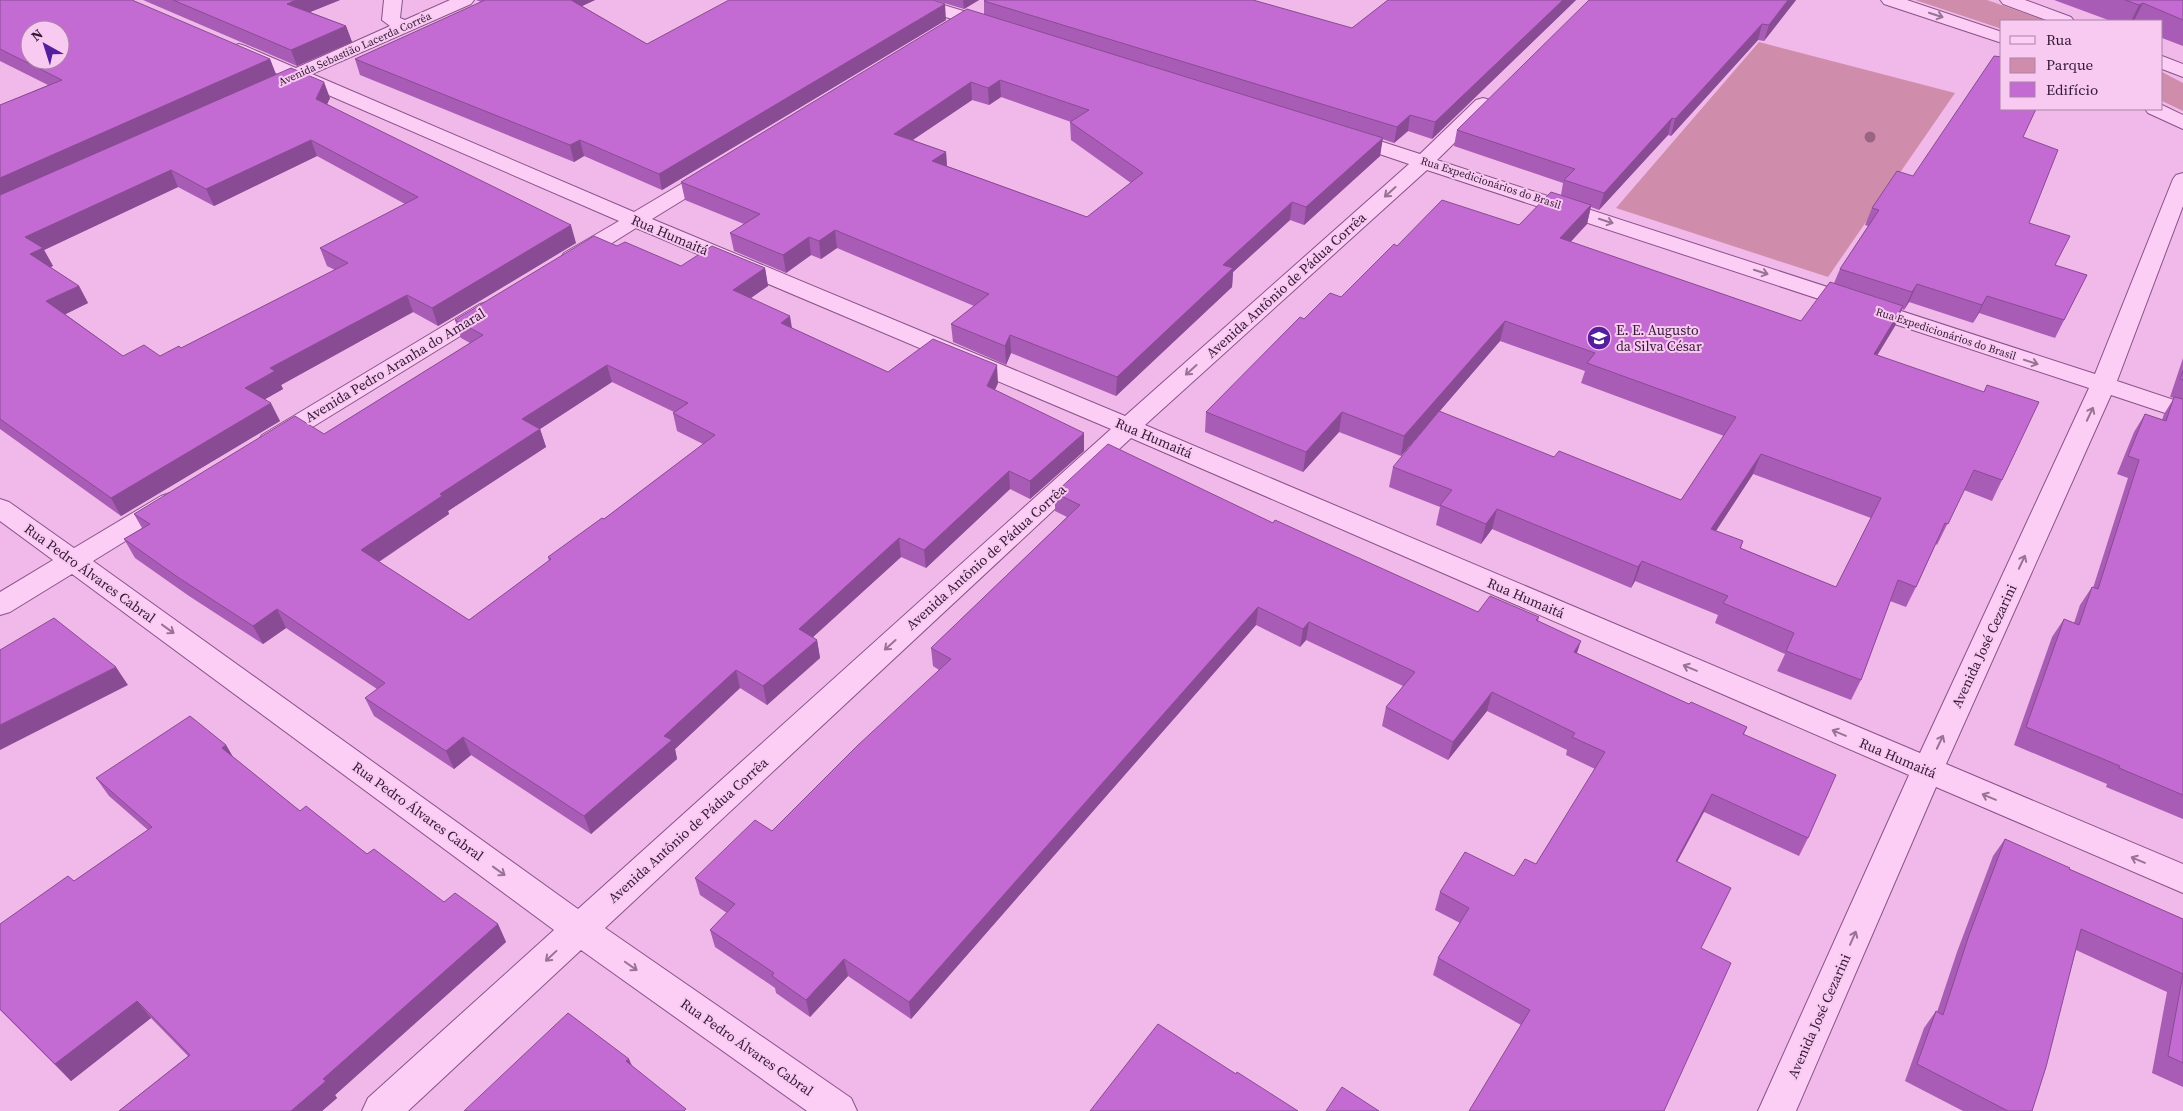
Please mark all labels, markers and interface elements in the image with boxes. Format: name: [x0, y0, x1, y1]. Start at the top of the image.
street label: Avenida Sebastião Lacerda Corrêa: [276, 8, 434, 90]
one-way arrow: [1928, 11, 1943, 20]
north arrow: [20, 20, 70, 70]
legend: [2000, 20, 2163, 110]
text: N: [27, 24, 47, 46]
text: Rua: [2046, 29, 2072, 50]
text: Parque: [2046, 54, 2094, 75]
text: Edifício: [2046, 79, 2098, 100]
street label: Rua Expedicionários do Brasil: [1419, 153, 1563, 213]
one-way arrow: [1384, 186, 1397, 198]
street label: Avenida Antônio de Pádua Corrêa: [1202, 207, 1371, 362]
street label: Rua Humaitá: [628, 210, 712, 261]
one-way arrow: [1598, 217, 1614, 226]
one-way arrow: [1752, 268, 1768, 277]
street label: Avenida Pedro Aranha do Amaral: [301, 303, 489, 427]
street label: Rua Expedicionários do Brasil: [1874, 304, 2018, 364]
place label: E. E. Augusto da Silva César: [1616, 320, 1702, 356]
school or university icon: E. E. Augusto da Silva César: [1586, 325, 1612, 351]
one-way arrow: [2023, 357, 2039, 367]
one-way arrow: [1185, 365, 1198, 376]
one-way arrow: [2086, 407, 2095, 422]
street label: Rua Humaitá: [1112, 413, 1196, 464]
street label: Avenida Antônio de Pádua Corrêa: [902, 479, 1071, 634]
street label: Rua Pedro Álvares Cabral: [20, 519, 160, 627]
one-way arrow: [2018, 555, 2028, 570]
street label: Rua Humaitá: [1484, 573, 1568, 624]
street label: Avenida José Cezarini: [1947, 581, 2021, 711]
one-way arrow: [160, 624, 174, 634]
one-way arrow: [884, 639, 896, 651]
one-way arrow: [1683, 663, 1698, 673]
one-way arrow: [1832, 727, 1847, 737]
street label: Rua Humaitá: [1856, 733, 1940, 784]
one-way arrow: [1936, 735, 1946, 750]
street label: Avenida Antônio de Pádua Corrêa: [604, 752, 773, 907]
street label: Rua Pedro Álvares Cabral: [348, 757, 488, 865]
one-way arrow: [1981, 791, 1996, 800]
one-way arrow: [2131, 855, 2146, 864]
one-way arrow: [492, 865, 505, 876]
one-way arrow: [1849, 931, 1859, 946]
one-way arrow: [544, 950, 557, 961]
street label: Avenida José Cezarini: [1783, 950, 1855, 1082]
one-way arrow: [624, 961, 638, 971]
street label: Rua Pedro Álvares Cabral: [677, 994, 817, 1100]

